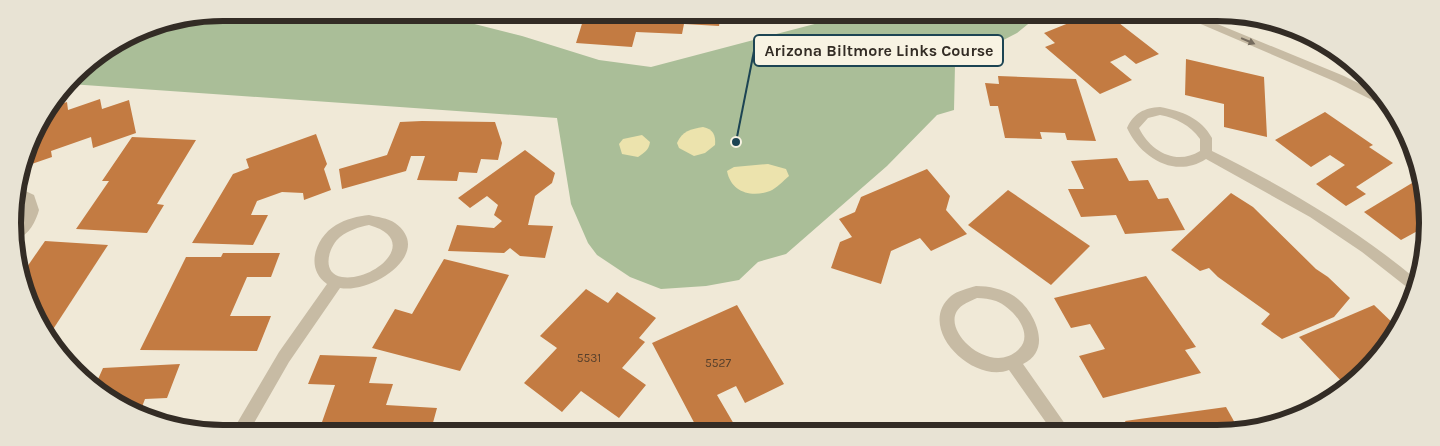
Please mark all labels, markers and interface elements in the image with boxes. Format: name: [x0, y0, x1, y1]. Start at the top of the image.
callout: Arizona Biltmore Links Course: [754, 35, 1003, 66]
one-way arrow: [1241, 38, 1256, 45]
text: Arizona Biltmore Links Course: [764, 41, 994, 60]
house number: 5531: [577, 351, 601, 365]
house number: 5527: [705, 356, 731, 370]

